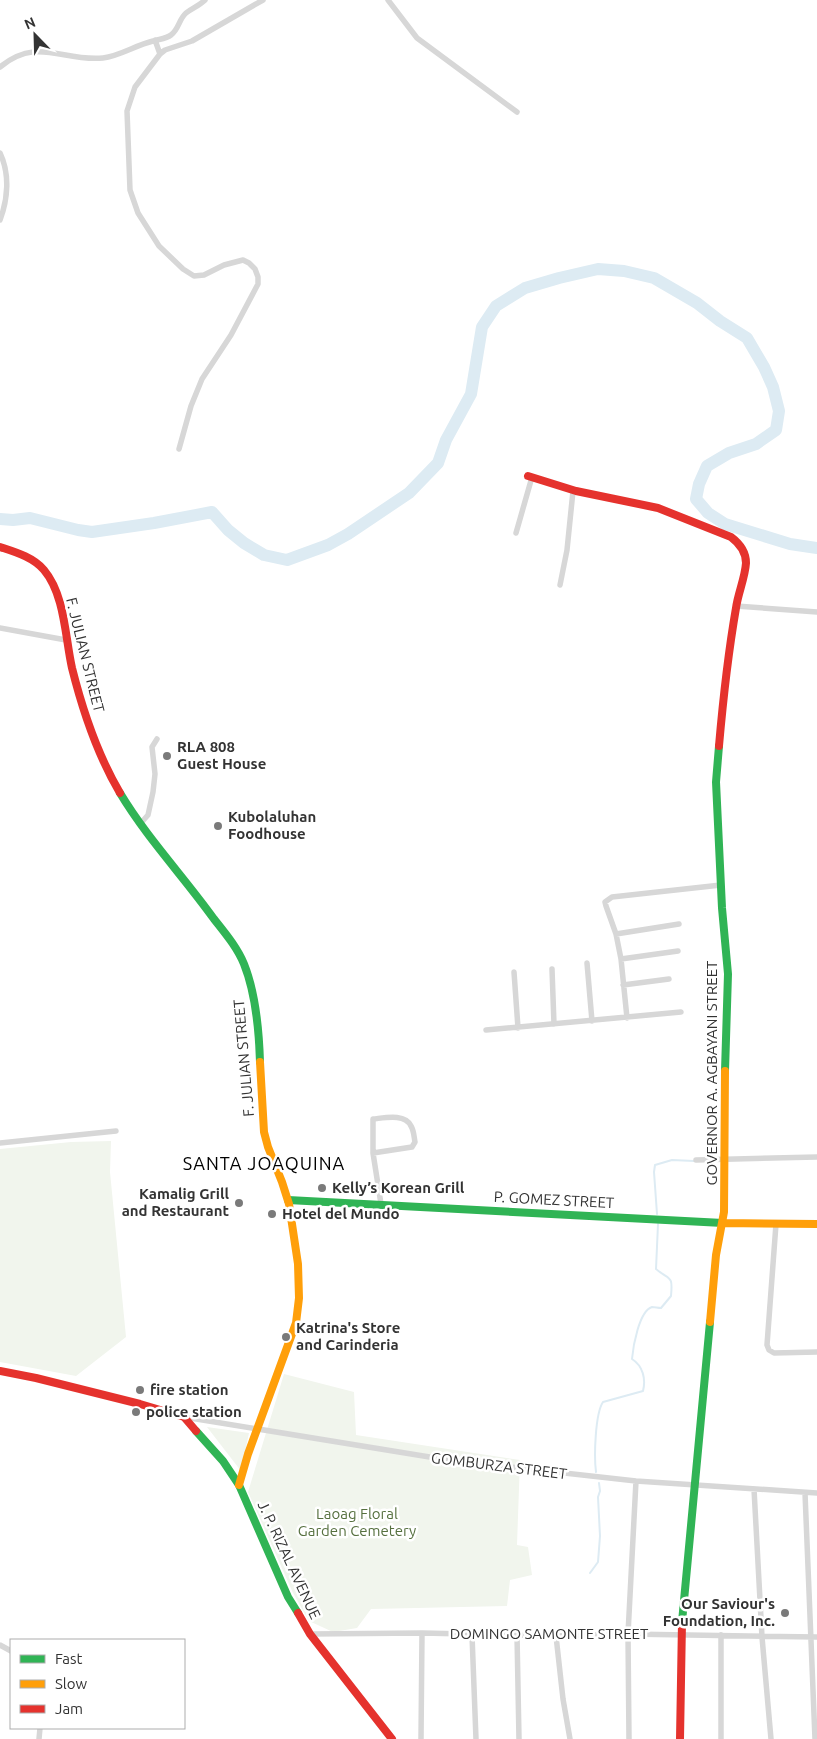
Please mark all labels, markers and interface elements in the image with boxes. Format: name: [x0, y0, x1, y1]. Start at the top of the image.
north arrow: [10, 10, 60, 60]
text: N: [22, 14, 38, 32]
street label: F. JULIAN STREET: [63, 596, 108, 715]
place label: RLA 808 Guest House: [177, 738, 266, 772]
marker: RLA 808 Guest House: [161, 750, 173, 762]
place label: Kubolaluhan Foodhouse: [228, 808, 316, 842]
marker: Kubolaluhan Foodhouse: [212, 820, 224, 832]
street label: GOVERNOR A. AGBAYANI STREET: [703, 960, 720, 1185]
street label: F. JULIAN STREET: [230, 998, 257, 1118]
district label: SANTA JOAQUINA: [183, 1153, 345, 1174]
place label: Kelly’s Korean Grill: [332, 1179, 465, 1196]
marker: Kelly’s Korean Grill: [316, 1182, 328, 1194]
place label: Kamalig Grill and Restaurant: [122, 1185, 230, 1219]
street label: P. GOMEZ STREET: [493, 1188, 615, 1211]
marker: Kamalig Grill and Restaurant: [233, 1197, 245, 1209]
place label: Hotel del Mundo: [282, 1205, 400, 1222]
marker: Hotel del Mundo: [266, 1208, 278, 1220]
place label: Katrina's Store and Carinderia: [296, 1319, 400, 1353]
marker: Katrina's Store and Carinderia: [280, 1331, 292, 1343]
place label: fire station: [150, 1381, 228, 1398]
marker: fire station: [134, 1384, 146, 1396]
place label: police station: [146, 1403, 242, 1420]
marker: police station: [130, 1406, 142, 1418]
street label: GOMBURZA STREET: [430, 1449, 569, 1482]
street label: J. P. RIZAL AVENUE: [255, 1498, 324, 1622]
park label: Laoag Floral Garden Cemetery: [298, 1505, 416, 1539]
place label: Our Saviour's Foundation, Inc.: [663, 1595, 775, 1629]
marker: Our Saviour's Foundation, Inc.: [779, 1607, 791, 1619]
street label: DOMINGO SAMONTE STREET: [450, 1625, 649, 1642]
legend: [10, 1639, 185, 1729]
text: Fast: [55, 1650, 83, 1667]
text: Slow: [55, 1675, 88, 1692]
text: Jam: [55, 1700, 83, 1717]

